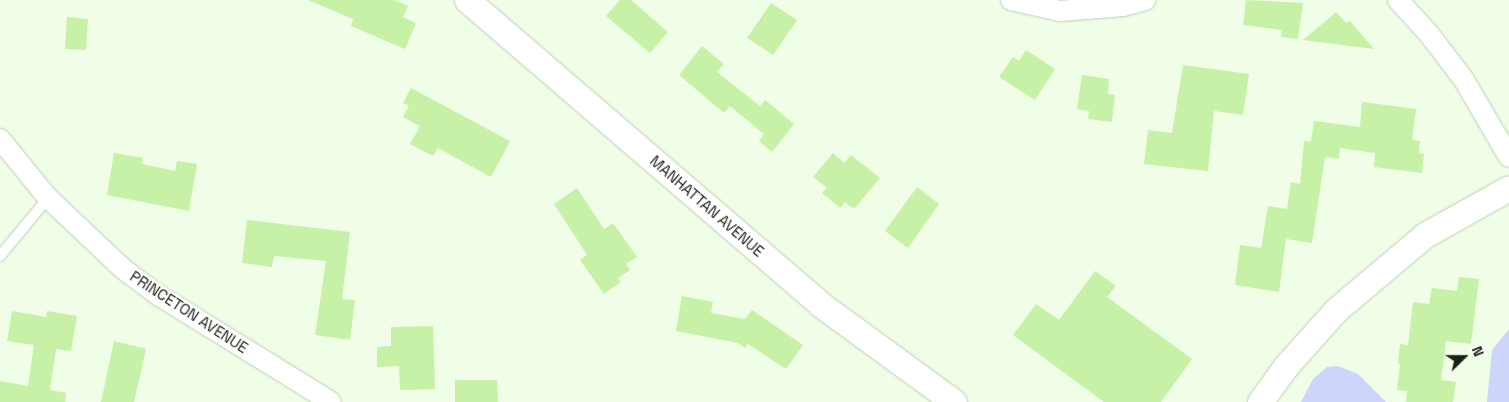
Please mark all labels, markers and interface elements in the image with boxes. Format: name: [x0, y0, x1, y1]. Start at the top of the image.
street label: MANHATTAN AVENUE: [646, 152, 768, 260]
street label: PRINCETON AVENUE: [127, 267, 251, 357]
north arrow: [1439, 332, 1489, 382]
text: N: [1468, 344, 1488, 359]

